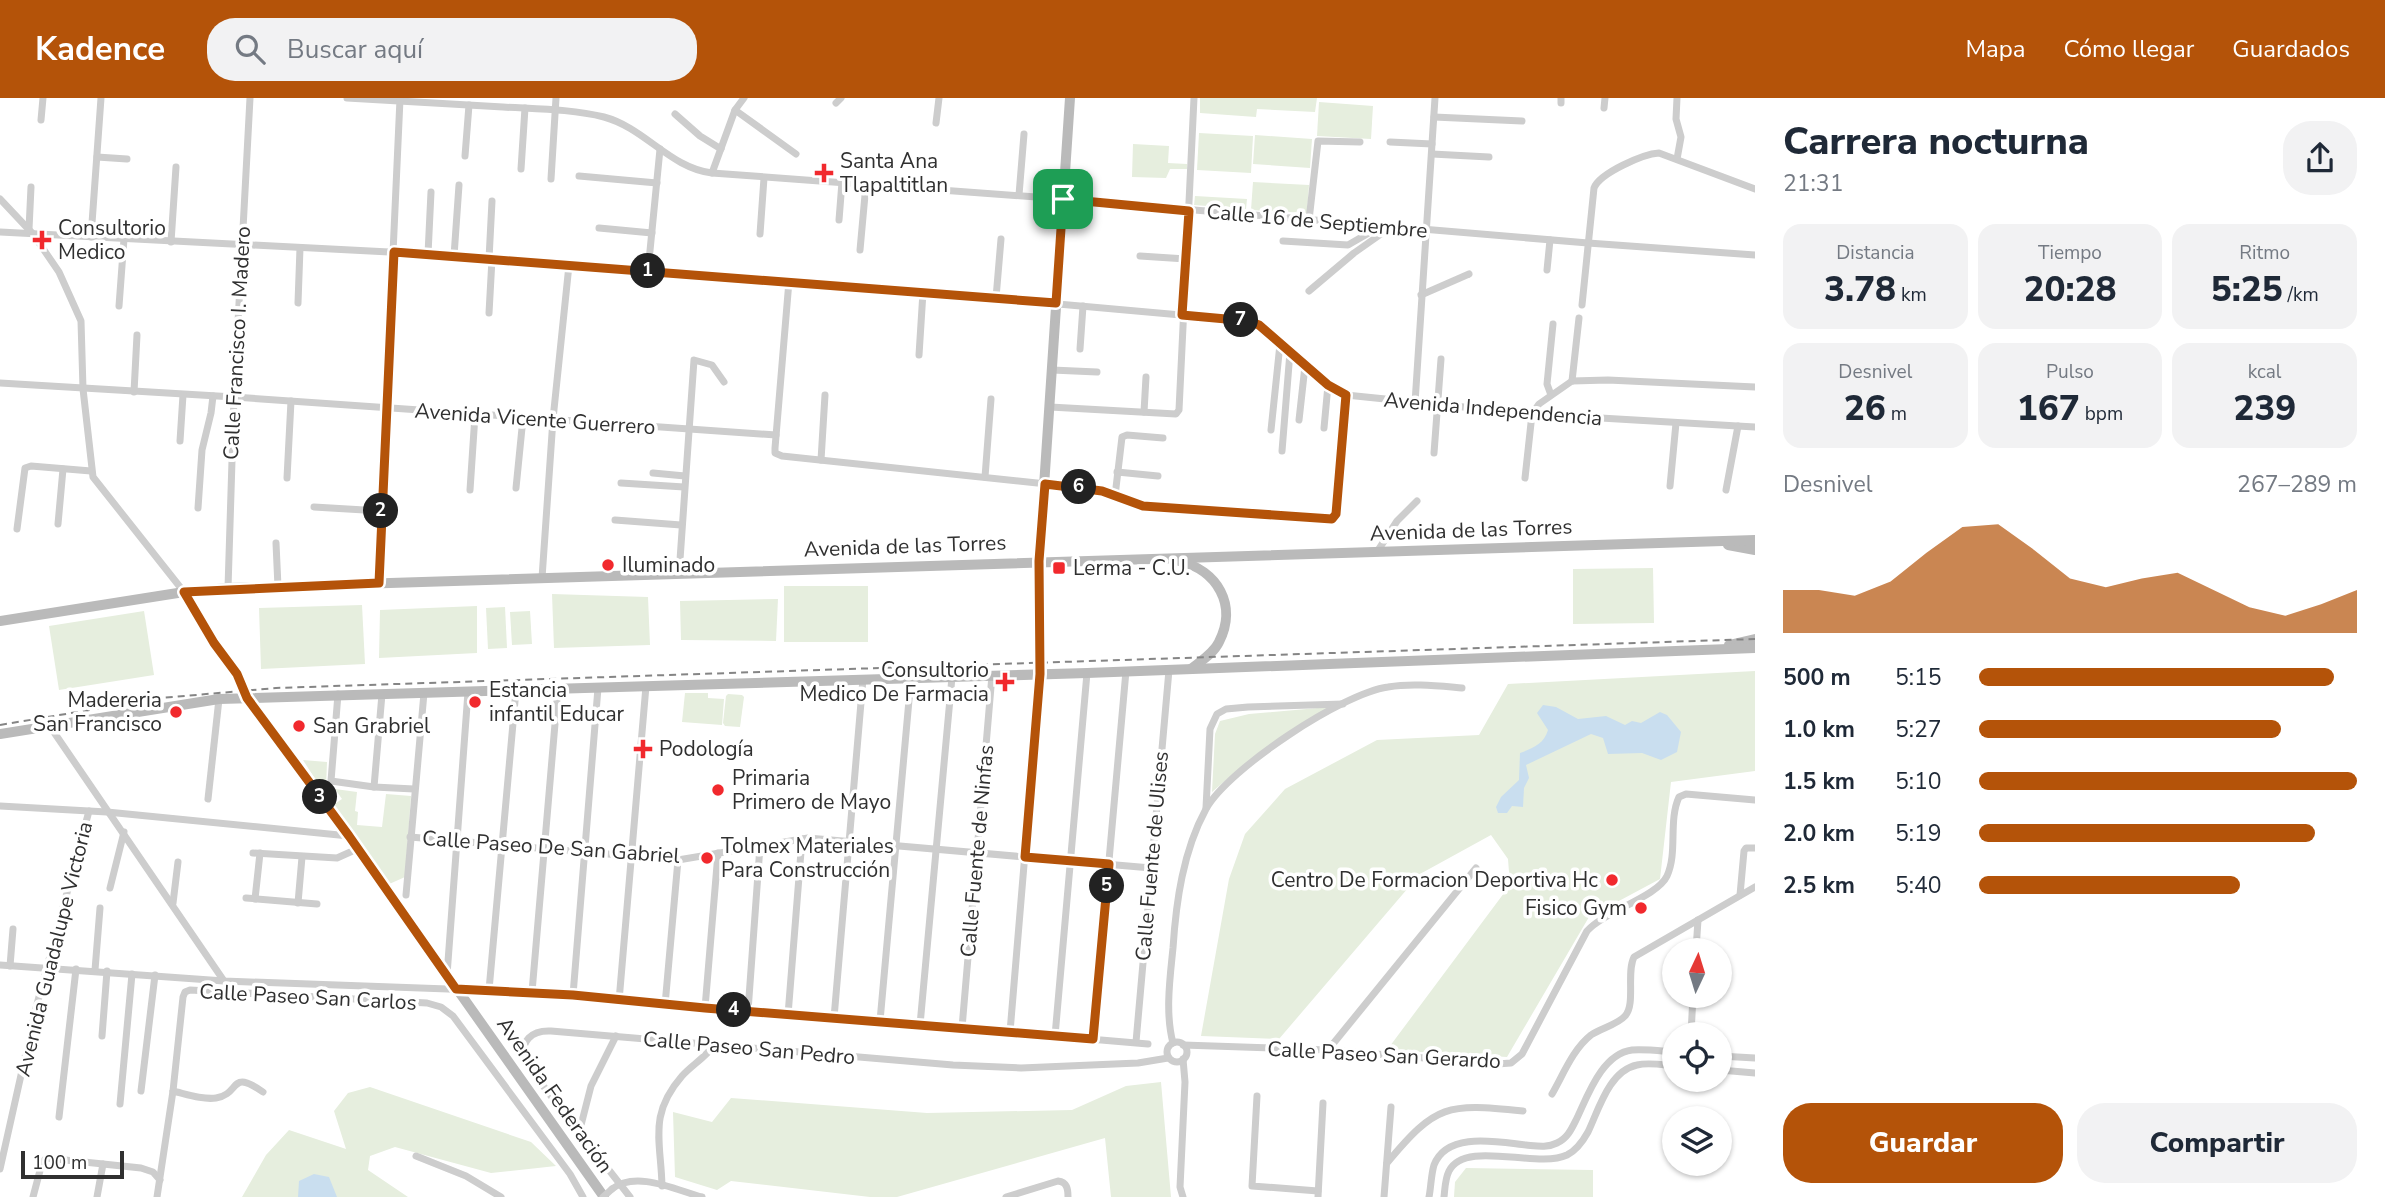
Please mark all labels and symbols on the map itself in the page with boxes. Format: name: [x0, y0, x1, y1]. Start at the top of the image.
place label: Santa Ana Tlapaltitlan: [840, 147, 948, 199]
marker: Santa Ana Tlapaltitlan: [814, 163, 834, 183]
pin: [1033, 169, 1093, 229]
street label: Calle 16 de Septiembre: [1205, 197, 1429, 245]
place label: Consultorio Medico: [58, 214, 166, 266]
street label: Calle Francisco I. Madero: [217, 225, 257, 461]
marker: Consultorio Medico: [32, 230, 52, 250]
pin: 1: [630, 254, 666, 288]
pin: 7: [1224, 302, 1258, 338]
street label: Avenida Independencia: [1383, 385, 1603, 433]
street label: Avenida Vicente Guerrero: [414, 397, 656, 441]
pin: 6: [1062, 470, 1096, 504]
pin: 2: [364, 494, 398, 528]
street label: Avenida de las Torres: [1369, 512, 1573, 548]
street label: Avenida de las Torres: [803, 528, 1007, 564]
place label: Iluminado: [622, 551, 715, 579]
place label: Lerma - C.U.: [1073, 554, 1190, 582]
marker: Iluminado: [600, 557, 616, 573]
marker: Lerma - C.U.: [1051, 560, 1067, 576]
place label: Consultorio Medico De Farmacia: [799, 656, 989, 708]
marker: Consultorio Medico De Farmacia: [995, 672, 1015, 692]
place label: Estancia infantil Educar: [489, 676, 625, 728]
place label: Madereria San Francisco: [33, 686, 162, 738]
marker: Estancia infantil Educar: [467, 694, 483, 710]
marker: Madereria San Francisco: [168, 704, 184, 720]
place label: San Grabriel: [313, 712, 431, 740]
marker: San Grabriel: [291, 718, 307, 734]
place label: Podología: [659, 735, 754, 763]
marker: Podología: [633, 739, 653, 759]
street label: Calle Fuente de Ninfas: [954, 744, 1000, 958]
street label: Calle Fuente de Ulises: [1129, 750, 1175, 962]
place label: Primaria Primero de Mayo: [732, 764, 891, 816]
pin: 3: [302, 780, 338, 814]
marker: Primaria Primero de Mayo: [710, 782, 726, 798]
street label: Avenida Guadalupe Victoria: [9, 818, 99, 1080]
street label: Calle Paseo De San Gabriel: [421, 824, 681, 870]
place label: Tolmex Materiales Para Construcción: [721, 832, 894, 884]
marker: Tolmex Materiales Para Construcción: [699, 850, 715, 866]
place label: Centro De Formacion Deportiva Hc: [1271, 866, 1598, 894]
pin: 5: [1090, 868, 1124, 904]
marker: Centro De Formacion Deportiva Hc: [1604, 872, 1620, 888]
place label: Fisico Gym: [1525, 894, 1627, 922]
marker: Fisico Gym: [1633, 900, 1649, 916]
north arrow: [1662, 938, 1732, 1008]
street label: Calle Paseo San Carlos: [199, 977, 417, 1017]
pin: 4: [716, 992, 752, 1028]
street label: Avenida Federación: [491, 1011, 619, 1179]
street label: Calle Paseo San Pedro: [642, 1025, 856, 1071]
street label: Calle Paseo San Gerardo: [1267, 1035, 1501, 1075]
scale bar: [21, 1148, 124, 1180]

